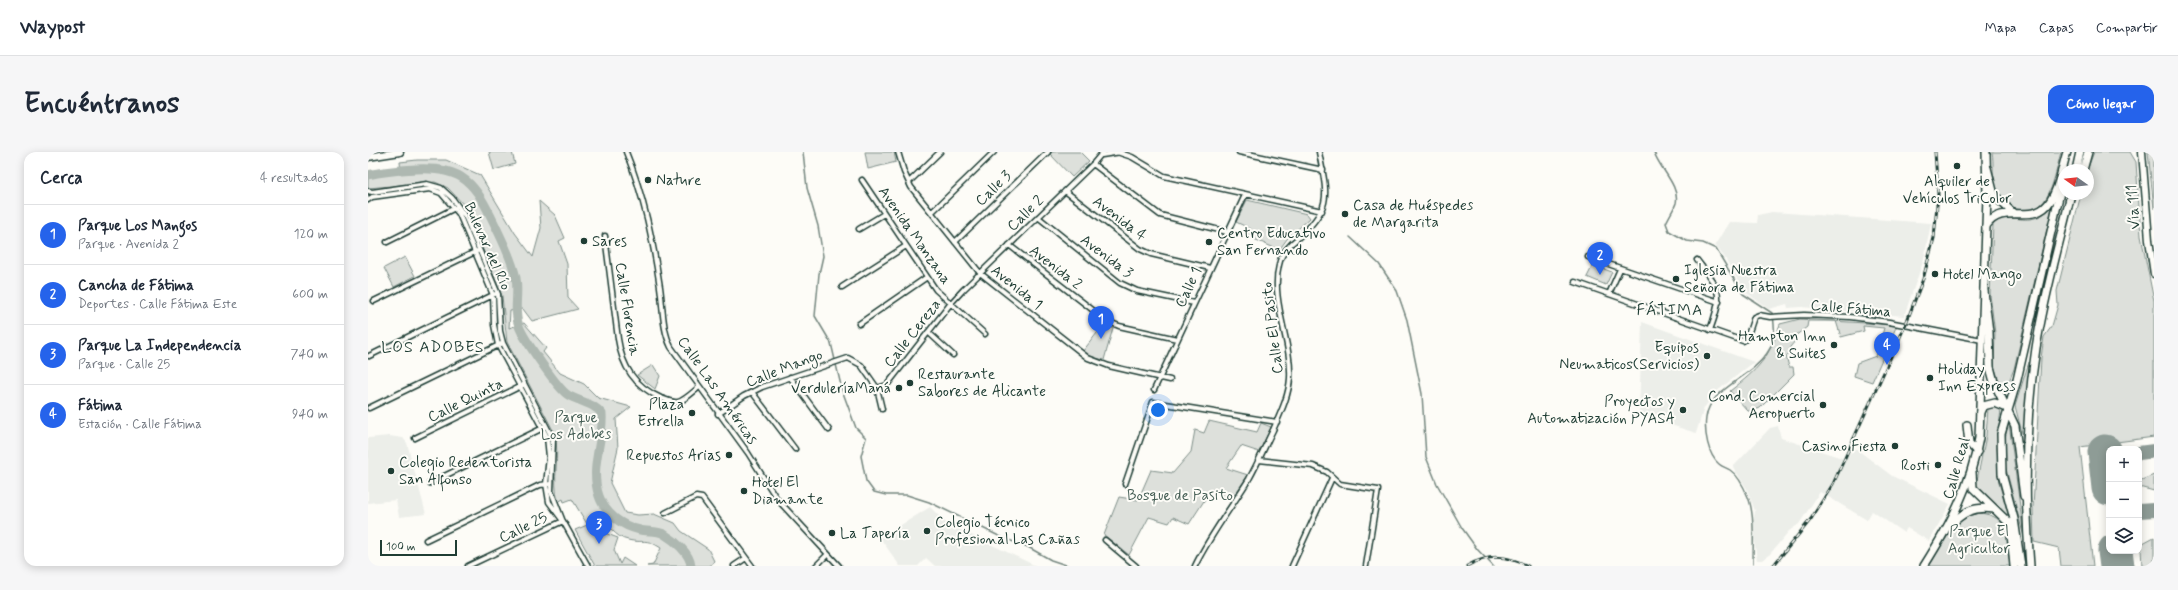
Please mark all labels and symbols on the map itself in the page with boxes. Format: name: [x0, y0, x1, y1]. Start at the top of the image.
marker: Alquiler de Vehículos TriColor: [1952, 161, 1962, 171]
north arrow: [2058, 164, 2094, 200]
street label: Calle 3: [971, 166, 1016, 211]
place label: Nature: [656, 171, 701, 191]
place label: Alquiler de Vehículos TriColor: [1903, 172, 2012, 209]
marker: Nature: [643, 175, 653, 185]
street label: Avenida Manzana: [873, 183, 956, 289]
street label: Vía 111: [2122, 184, 2146, 230]
street label: Calle 2: [1003, 191, 1048, 236]
street label: Avenida 4: [1088, 192, 1151, 246]
place label: Casa de Huéspedes de Margarita: [1353, 196, 1474, 233]
street label: Bulevar del Río: [459, 199, 515, 293]
marker: Casa de Huéspedes de Margarita: [1340, 209, 1350, 219]
place label: Centro Educativo San Fernando: [1217, 224, 1326, 261]
street label: Avenida 3: [1076, 230, 1137, 283]
place label: Sares: [592, 232, 627, 252]
marker: Sares: [579, 236, 589, 246]
marker: Centro Educativo San Fernando: [1204, 237, 1214, 247]
street label: Avenida 2: [1025, 241, 1086, 295]
pin: 2: [1587, 242, 1613, 275]
street label: Calle Florencia: [610, 261, 644, 358]
street label: Avenida 1: [986, 261, 1046, 315]
place label: Iglesia Nuestra Señora de Fátima: [1684, 261, 1795, 298]
street label: Calle 1: [1171, 264, 1207, 311]
place label: Hotel Mango: [1943, 265, 2022, 286]
marker: Hotel Mango: [1930, 269, 1940, 279]
marker: Iglesia Nuestra Señora de Fátima: [1671, 274, 1681, 284]
street label: Calle El Pasito: [1257, 281, 1289, 375]
street label: Calle Cereza: [880, 295, 946, 372]
street label: Calle Fátima: [1810, 296, 1892, 323]
district label: FÁTIMA: [1636, 300, 1704, 321]
pin: 1: [1088, 306, 1114, 339]
place label: Hampton Inn & Suites: [1738, 327, 1826, 364]
pin: 4: [1874, 332, 1900, 365]
street label: Calle Las Américas: [672, 333, 762, 449]
district label: LOS ADOBES: [381, 337, 485, 358]
place label: Equipos Neumaticos(Servicios): [1559, 338, 1700, 375]
marker: Hampton Inn & Suites: [1829, 340, 1839, 350]
street label: Calle Mango: [743, 345, 826, 394]
marker: Equipos Neumaticos(Servicios): [1702, 351, 1712, 361]
place label: Holiday Inn Express: [1938, 360, 2016, 397]
place label: Restaurante Sabores de Alicante: [918, 365, 1046, 402]
marker: Holiday Inn Express: [1925, 373, 1935, 383]
street label: Calle Quinta: [425, 374, 506, 428]
marker: Restaurante Sabores de Alicante: [905, 378, 915, 388]
place label: VerduleríaManá: [791, 379, 891, 399]
marker: VerduleríaManá: [894, 383, 904, 393]
place label: Cond. Comercial Aeropuerto: [1708, 387, 1815, 424]
place label: Proyectos y Automatización PYASA: [1527, 392, 1675, 429]
place label: Plaza Estrella: [638, 395, 684, 432]
your location: [1148, 400, 1168, 420]
marker: Cond. Comercial Aeropuerto: [1818, 400, 1828, 410]
marker: Proyectos y Automatización PYASA: [1678, 405, 1688, 415]
park label: Parque Los Adobes: [541, 408, 612, 445]
marker: Plaza Estrella: [687, 408, 697, 418]
street label: Calle Real: [1939, 435, 1975, 502]
place label: Casino Fiesta: [1801, 437, 1887, 457]
marker: Casino Fiesta: [1890, 441, 1900, 451]
place label: Repuestos Arias: [626, 446, 721, 466]
marker: Repuestos Arias: [724, 450, 734, 460]
place label: Colegio Redentorista San Alfonso: [399, 453, 533, 492]
place label: Rosti: [1901, 456, 1930, 476]
marker: Rosti: [1933, 460, 1943, 470]
marker: Colegio Redentorista San Alfonso: [386, 466, 396, 476]
place label: Hotel El Diamante: [752, 473, 824, 510]
marker: Hotel El Diamante: [739, 486, 749, 496]
park label: Bosque de Pasito: [1127, 486, 1233, 506]
street label: Calle 25: [496, 508, 551, 548]
pin: 3: [586, 511, 612, 544]
place label: Colegio Técnico Profesional Las Cañas: [935, 513, 1080, 550]
park label: Parque El Agricultor: [1948, 522, 2010, 559]
place label: La Tapería: [840, 524, 910, 544]
marker: Colegio Técnico Profesional Las Cañas: [922, 526, 932, 536]
marker: La Tapería: [827, 528, 837, 538]
scale bar: [380, 538, 457, 557]

